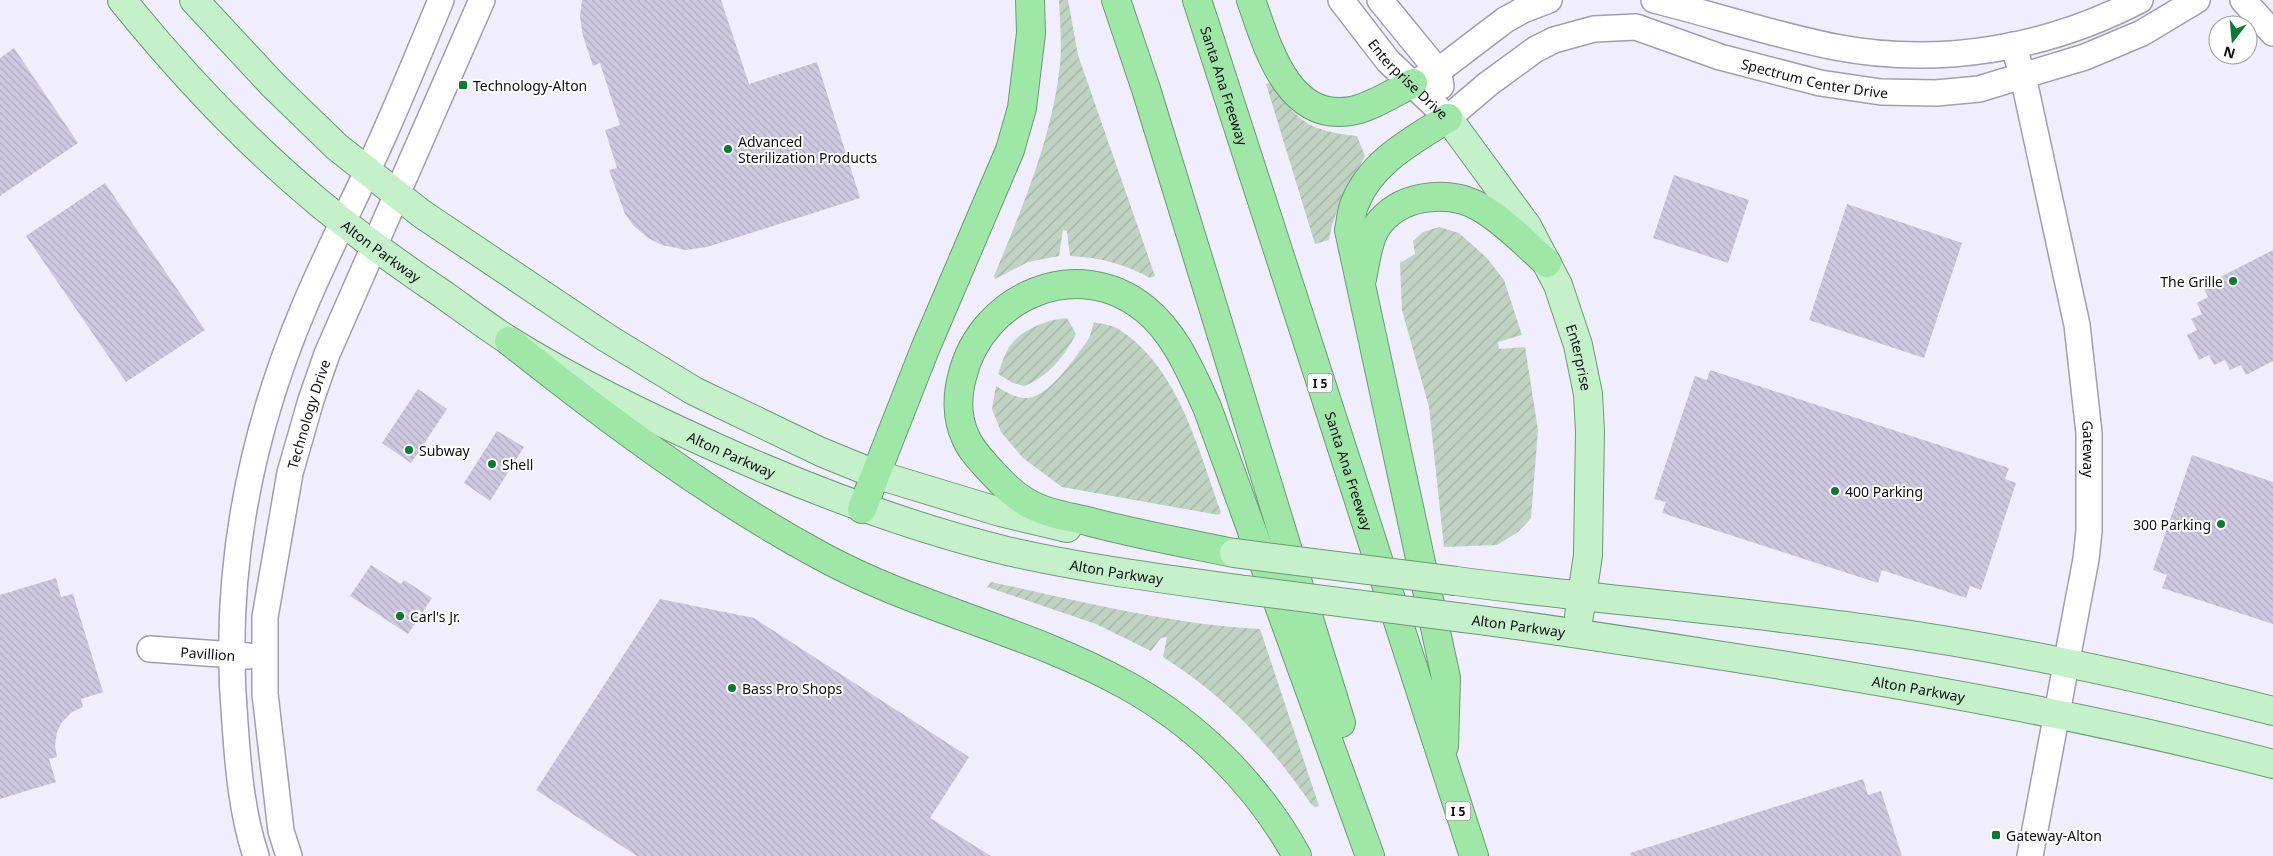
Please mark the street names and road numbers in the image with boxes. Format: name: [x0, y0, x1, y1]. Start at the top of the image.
street label: Santa Ana Freeway: [1197, 24, 1253, 148]
street label: Enterprise Drive: [1365, 35, 1453, 123]
street label: Spectrum Center Drive: [1739, 53, 1888, 102]
street label: Alton Parkway: [338, 215, 426, 287]
street label: Enterprise: [1562, 321, 1597, 392]
street label: Technology Drive: [282, 357, 334, 471]
road number: I 5: [1308, 373, 1332, 392]
street label: Santa Ana Freeway: [1321, 409, 1378, 534]
street label: Gateway: [2078, 420, 2099, 478]
street label: Alton Parkway: [685, 426, 779, 482]
street label: Alton Parkway: [1069, 555, 1165, 588]
street label: Alton Parkway: [1471, 610, 1567, 641]
street label: Pavillion: [180, 642, 236, 665]
street label: Alton Parkway: [1871, 671, 1967, 706]
road number: I 5: [1446, 801, 1470, 820]

